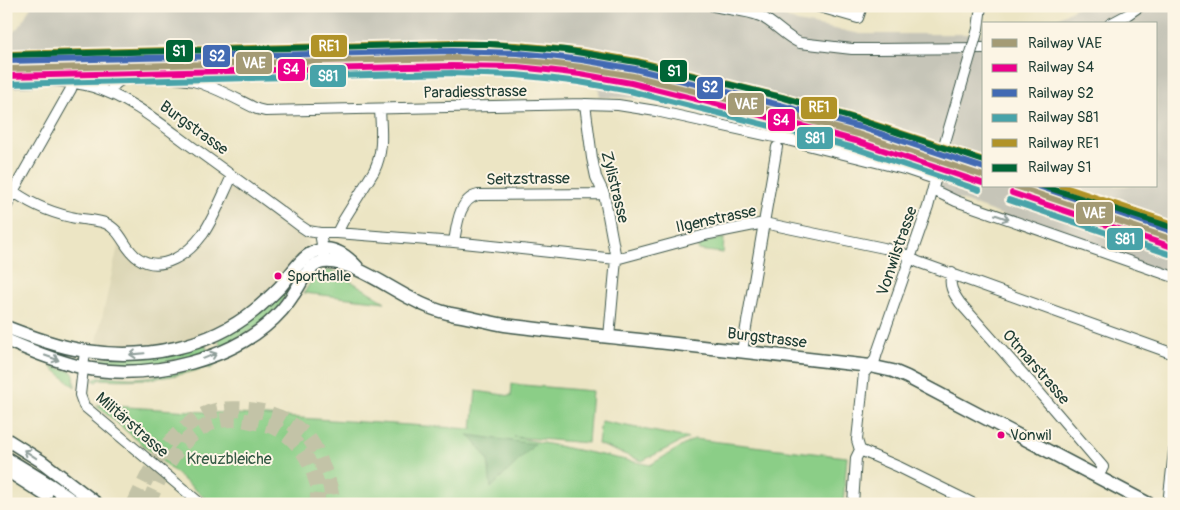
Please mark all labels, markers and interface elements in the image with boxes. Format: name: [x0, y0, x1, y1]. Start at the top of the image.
legend: [982, 22, 1158, 188]
line badge: RE1: [310, 34, 348, 58]
text: Railway VAE: [1028, 34, 1102, 53]
text: RE1: [319, 38, 339, 55]
line badge: S1: [165, 39, 194, 63]
text: S1: [172, 43, 186, 60]
line badge: S2: [202, 44, 231, 68]
text: S2: [209, 48, 225, 65]
line badge: VAE: [235, 51, 273, 75]
text: VAE: [242, 55, 267, 72]
line badge: S4: [277, 58, 306, 82]
text: Railway S4: [1028, 58, 1094, 77]
line badge: S1: [659, 59, 688, 83]
text: S4: [283, 61, 300, 78]
text: S1: [667, 63, 681, 80]
line badge: S81: [309, 64, 347, 88]
text: S81: [318, 68, 338, 85]
line badge: S2: [696, 76, 724, 100]
text: S2: [702, 79, 718, 96]
street label: Paradiesstrasse: [423, 81, 527, 103]
text: Railway S2: [1028, 84, 1094, 103]
line badge: VAE: [727, 92, 765, 116]
street label: Burgstrasse: [156, 96, 232, 160]
text: VAE: [734, 96, 759, 113]
line badge: RE1: [800, 96, 838, 120]
text: RE1: [809, 99, 829, 116]
line badge: S4: [767, 108, 796, 132]
text: Railway S81: [1028, 108, 1099, 127]
text: S4: [773, 112, 790, 129]
line badge: S81: [796, 126, 834, 150]
text: S81: [805, 130, 825, 147]
text: Railway RE1: [1028, 134, 1099, 153]
street label: Zylistrasse: [596, 149, 634, 225]
text: Railway S1: [1028, 158, 1091, 177]
street label: Seitzstrasse: [486, 168, 570, 190]
street label: Ilgenstrasse: [674, 201, 758, 237]
line badge: VAE: [1075, 201, 1114, 225]
street label: Vonwilstrasse: [872, 203, 922, 298]
text: VAE: [1082, 205, 1107, 222]
one-way arrow: [993, 213, 1009, 222]
line badge: S81: [1106, 227, 1144, 251]
text: S81: [1115, 231, 1135, 248]
place label: Sporthalle: [287, 267, 351, 286]
marker: Sporthalle: [273, 271, 283, 281]
street label: Burgstrasse: [726, 323, 808, 353]
street label: Otmarstrasse: [998, 325, 1074, 409]
one-way arrow: [129, 349, 145, 359]
one-way arrow: [202, 351, 218, 360]
one-way arrow: [43, 354, 59, 363]
street label: Militärstrasse: [92, 388, 173, 462]
place label: Vonwil: [1010, 426, 1052, 445]
marker: Vonwil: [996, 430, 1006, 440]
one-way arrow: [24, 449, 38, 459]
park label: Kreuzbleiche: [186, 449, 272, 469]

